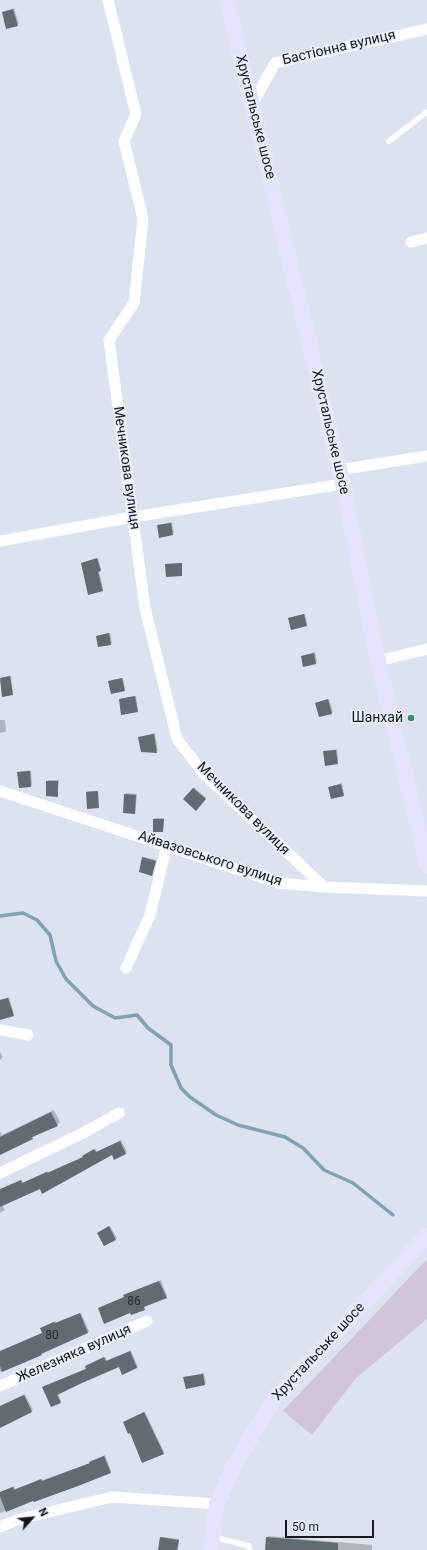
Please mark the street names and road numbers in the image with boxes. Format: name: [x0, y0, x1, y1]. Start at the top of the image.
street label: Бастіонна вулиця: [281, 27, 397, 69]
street label: Хрустальське шосе: [231, 53, 279, 181]
street label: Хрустальське шосе: [307, 368, 353, 496]
street label: Мечникова вулиця: [109, 405, 143, 531]
street label: Мечникова вулиця: [193, 759, 293, 859]
street label: Айвазовського вулиця: [136, 828, 284, 890]
street label: Хрустальське шосе: [269, 1300, 369, 1404]
street label: Железняка вулиця: [14, 1321, 134, 1387]

